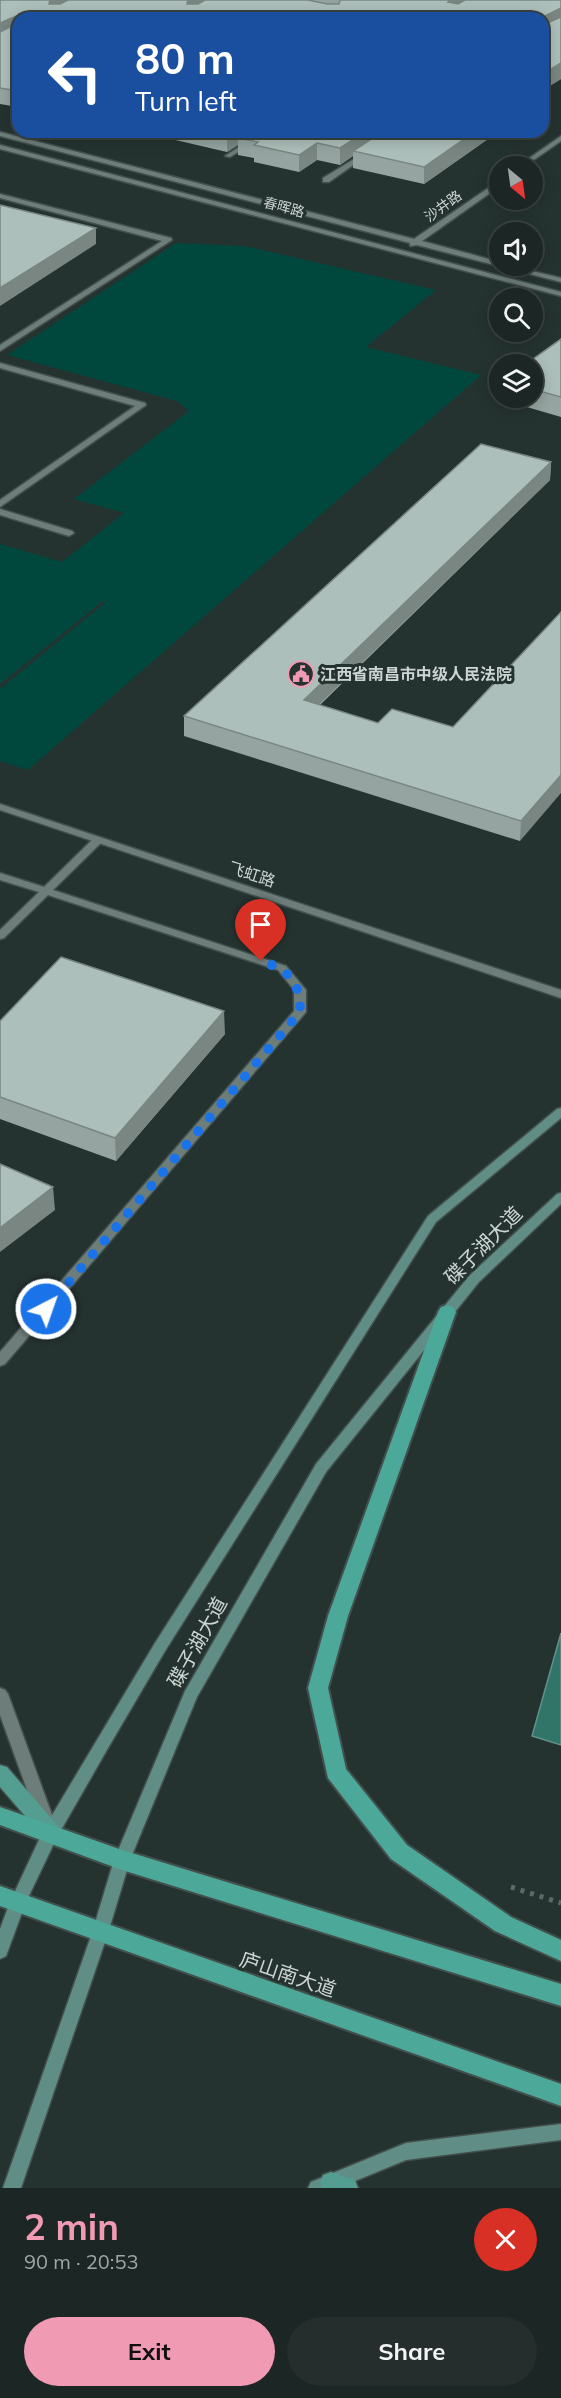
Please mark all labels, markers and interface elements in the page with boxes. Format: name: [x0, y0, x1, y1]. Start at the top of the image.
text: 80 m: [135, 32, 235, 85]
icon: left: [36, 36, 114, 114]
text: Turn left: [135, 84, 237, 118]
north arrow: [489, 156, 543, 210]
map controls: [489, 156, 543, 408]
street label: 沙井路: [421, 186, 465, 226]
street label: 春晖路: [261, 193, 307, 221]
button: sound: [489, 222, 543, 276]
button: search: [489, 288, 543, 342]
button: layers: [489, 354, 543, 408]
public building icon: 江西省南昌市中级人民法院: [286, 659, 316, 689]
place label: 江西省南昌市中级人民法院: [320, 664, 512, 684]
street label: 飞虹路: [226, 857, 278, 891]
pin: [235, 899, 286, 961]
icon: arrive: [244, 908, 277, 941]
street label: 碟子湖大道: [439, 1201, 527, 1289]
position arrow: [14, 1277, 78, 1341]
street label: 碟子湖大道: [162, 1592, 232, 1692]
street label: 庐山南大道: [237, 1946, 339, 2002]
text: 2 min: [24, 2204, 119, 2249]
button: close: [474, 2208, 537, 2271]
text: 90 m · 20:53: [24, 2249, 138, 2274]
button: Exit: [24, 2317, 275, 2386]
button: Share: [287, 2317, 537, 2386]

